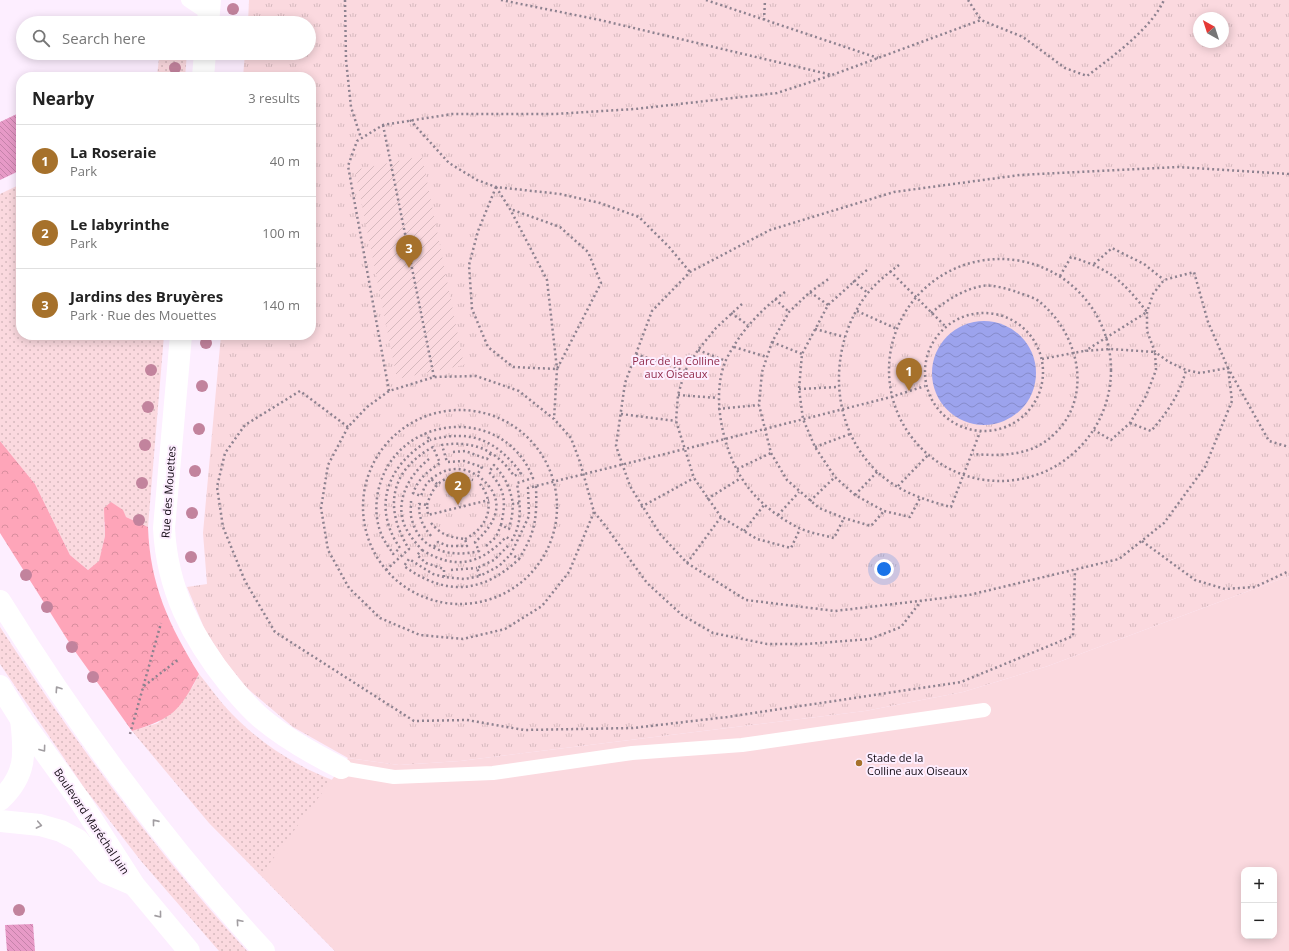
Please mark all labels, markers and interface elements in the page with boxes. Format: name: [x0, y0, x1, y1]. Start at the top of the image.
north arrow: [1193, 12, 1229, 48]
search box: [16, 16, 316, 60]
icon: search: [30, 27, 52, 49]
text: Search here: [62, 28, 146, 48]
text: Nearby: [32, 87, 94, 110]
text: 3 results: [248, 89, 300, 107]
text: La Roseraie: [70, 142, 156, 162]
text: 1: [41, 152, 49, 170]
text: 40 m: [270, 152, 300, 170]
text: Park: [70, 162, 97, 180]
text: Le labyrinthe: [70, 214, 169, 234]
text: 2: [41, 224, 49, 242]
text: 100 m: [262, 224, 300, 242]
text: Park: [70, 234, 97, 252]
pin: 3: [396, 235, 422, 268]
text: Jardins des Bruyères: [70, 286, 223, 306]
text: 3: [41, 296, 49, 314]
text: 140 m: [262, 296, 300, 314]
text: Park · Rue des Mouettes: [70, 306, 216, 324]
park label: Parc de la Colline aux Oiseaux: [632, 353, 720, 381]
pin: 1: [896, 358, 922, 391]
street label: Rue des Mouettes: [157, 445, 179, 539]
pin: 2: [445, 472, 471, 505]
your location: [874, 559, 894, 579]
one-way arrow: [55, 686, 63, 693]
one-way arrow: [38, 745, 45, 752]
place label: Stade de la Colline aux Oiseaux: [867, 750, 968, 778]
marker: Stade de la Colline aux Oiseaux: [854, 758, 864, 768]
street label: Boulevard Maréchal Juin: [51, 765, 133, 877]
one-way arrow: [153, 819, 160, 826]
one-way arrow: [36, 820, 42, 829]
map controls: [1241, 867, 1277, 939]
button: +: [1241, 867, 1277, 903]
button: −: [1241, 903, 1277, 939]
one-way arrow: [154, 910, 161, 918]
one-way arrow: [236, 919, 243, 926]

